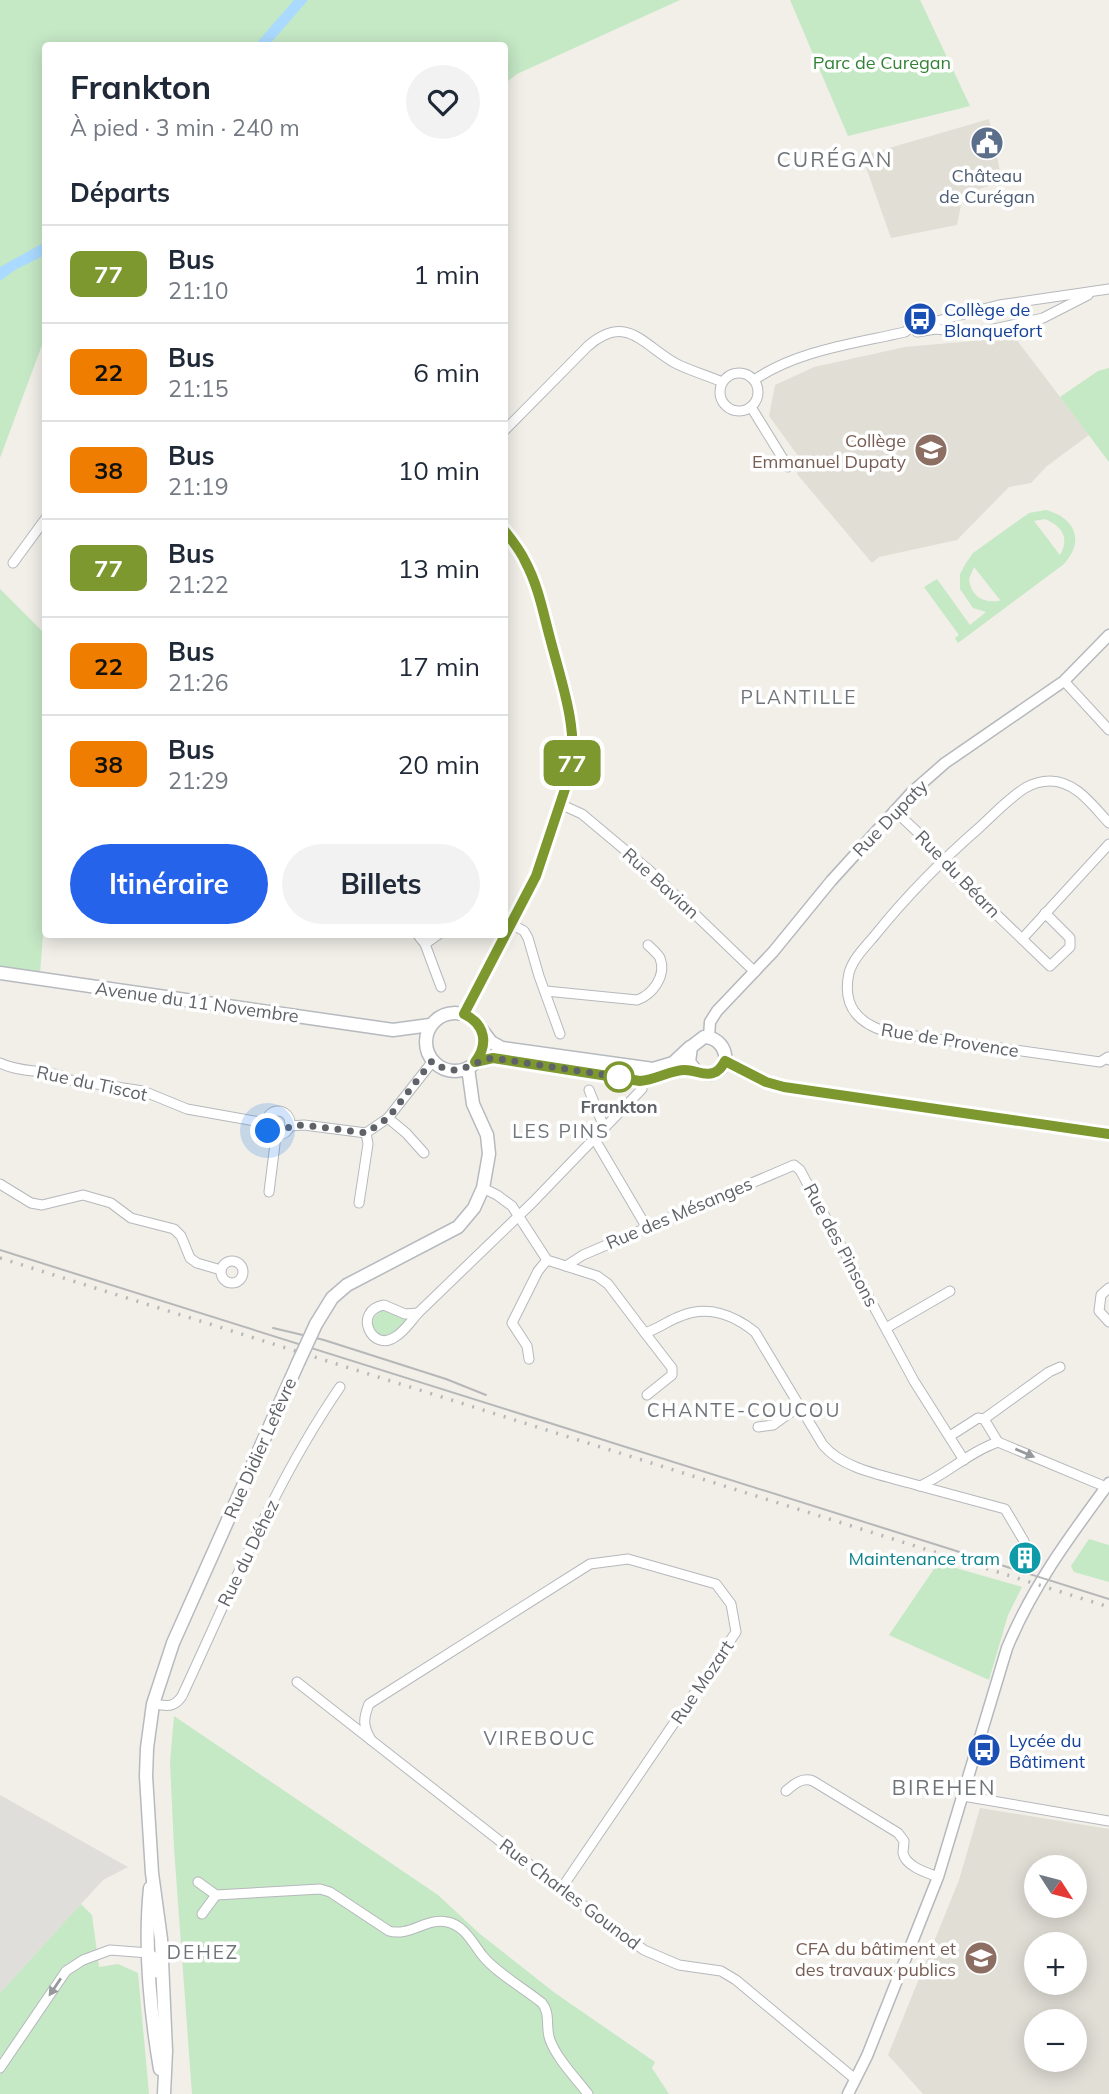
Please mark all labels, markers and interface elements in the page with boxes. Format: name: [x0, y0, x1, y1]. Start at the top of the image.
park label: Parc de Curegan: [813, 51, 951, 74]
button: heart: [406, 65, 480, 139]
text: Frankton: [70, 66, 211, 107]
text: À pied · 3 min · 240 m: [70, 113, 300, 142]
public building icon: Château de Curégan: [968, 124, 1006, 162]
district label: CURÉGAN: [777, 146, 893, 172]
place label: Château de Curégan: [939, 164, 1035, 208]
text: Départs: [70, 176, 170, 209]
text: Bus: [168, 243, 214, 276]
text: 1 min: [413, 258, 480, 291]
text: 77: [94, 259, 123, 289]
text: 21:10: [168, 276, 228, 305]
place label: Collège de Blanquefort: [944, 298, 1042, 342]
bus stop icon: Collège de Blanquefort: [901, 300, 939, 338]
text: Bus: [168, 341, 214, 374]
text: 6 min: [413, 356, 480, 389]
text: 22: [94, 357, 123, 387]
text: 21:15: [168, 374, 228, 403]
place label: Collège Emmanuel Dupaty: [752, 429, 906, 473]
school or university icon: Collège Emmanuel Dupaty: [912, 431, 950, 469]
text: Bus: [168, 439, 214, 472]
text: 10 min: [398, 454, 480, 487]
text: 38: [94, 455, 123, 485]
text: 21:19: [168, 472, 228, 501]
text: Bus: [168, 537, 214, 570]
text: 13 min: [398, 552, 480, 585]
text: 77: [94, 553, 123, 583]
text: 21:22: [168, 570, 228, 599]
text: Bus: [168, 635, 214, 668]
text: 17 min: [398, 650, 480, 683]
text: 22: [94, 651, 123, 681]
text: 21:26: [168, 668, 228, 697]
district label: PLANTILLE: [741, 685, 857, 709]
text: Bus: [168, 733, 214, 766]
line badge: 77: [540, 740, 604, 786]
text: 20 min: [398, 748, 480, 781]
text: 77: [558, 748, 586, 778]
text: 38: [94, 749, 123, 779]
text: 21:29: [168, 766, 228, 795]
street label: Rue Dupaty: [847, 774, 933, 862]
street label: Rue du Béarn: [910, 825, 1006, 923]
street label: Rue Bavian: [618, 843, 704, 923]
button: Itinéraire: [70, 844, 268, 924]
button: Billets: [282, 844, 480, 924]
street label: Avenue du 11 Novembre: [94, 976, 300, 1028]
street label: Rue de Provence: [880, 1018, 1020, 1062]
street label: Rue du Tiscot: [35, 1060, 149, 1106]
marker: Frankton: [604, 1062, 634, 1092]
place label: Frankton: [580, 1095, 658, 1118]
your location: [250, 1113, 285, 1148]
district label: LES PINS: [512, 1119, 610, 1143]
street label: Rue des Mésanges: [602, 1172, 756, 1254]
street label: Rue des Pinsons: [799, 1179, 883, 1311]
street label: Rue Didier Lefèvre: [219, 1374, 301, 1522]
district label: CHANTE-COUCOU: [647, 1398, 841, 1422]
one-way arrow: [1015, 1448, 1036, 1459]
street label: Rue du Déhez: [212, 1496, 284, 1610]
building icon: Maintenance tram: [1006, 1539, 1044, 1577]
place label: Maintenance tram: [848, 1547, 1000, 1570]
street label: Rue Mozart: [666, 1636, 738, 1728]
district label: VIREBOUC: [484, 1726, 596, 1750]
place label: Lycée du Bâtiment: [1009, 1729, 1085, 1773]
bus stop icon: Lycée du Bâtiment: [965, 1731, 1003, 1769]
district label: BIREHEN: [892, 1774, 996, 1800]
street label: Rue Charles Gounod: [495, 1833, 645, 1955]
north arrow: [1024, 1855, 1087, 1918]
map controls: [1024, 1855, 1087, 2072]
button: +: [1024, 1932, 1087, 1995]
place label: CFA du bâtiment et des travaux publics: [795, 1937, 956, 1981]
school or university icon: CFA du bâtiment et des travaux publics: [962, 1939, 1000, 1977]
district label: DEHEZ: [167, 1940, 239, 1964]
one-way arrow: [48, 1978, 62, 1996]
button: −: [1024, 2009, 1087, 2072]

